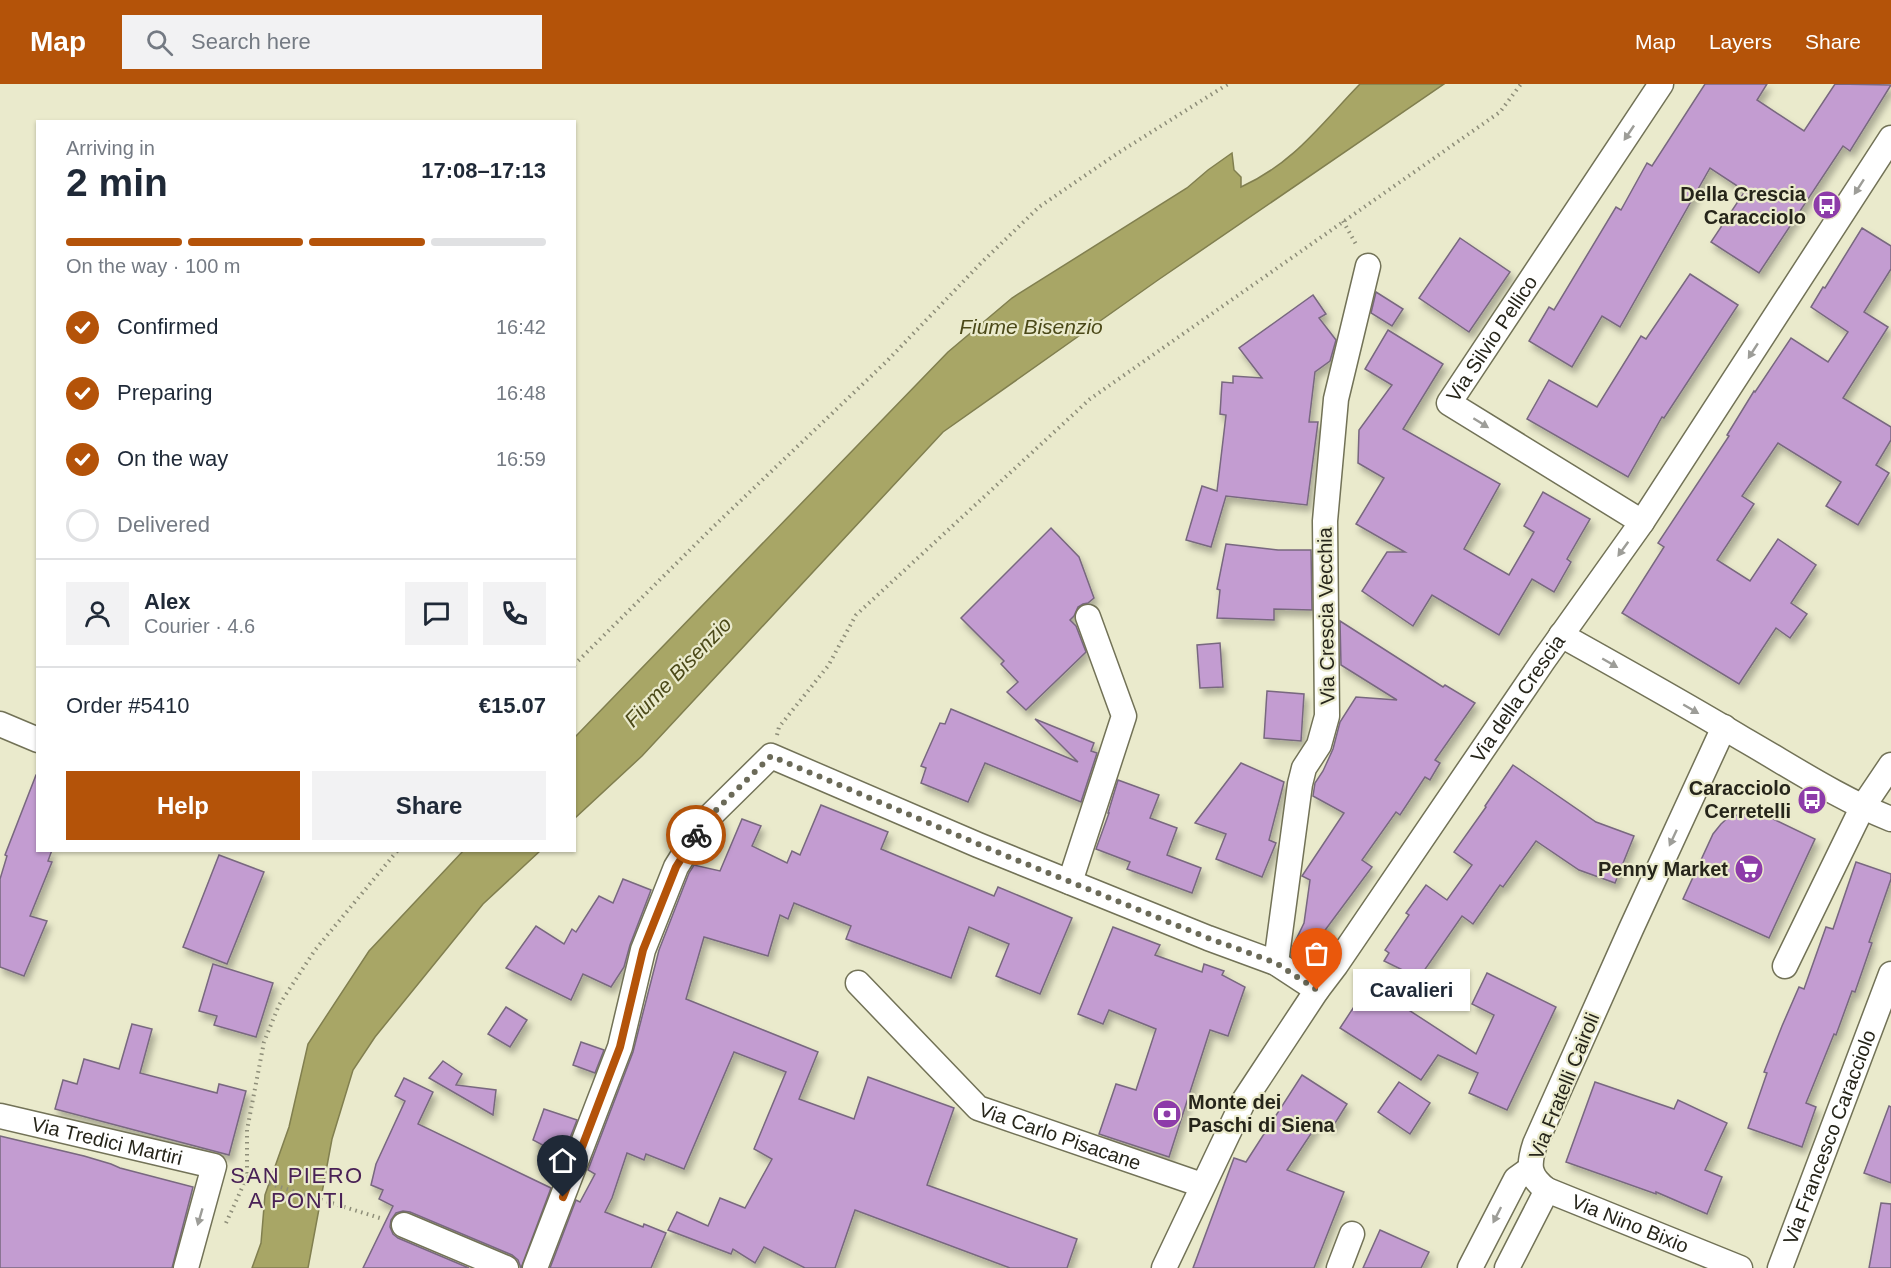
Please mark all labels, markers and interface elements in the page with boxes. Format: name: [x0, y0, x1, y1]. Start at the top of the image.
search box: [122, 15, 542, 69]
text: Map: [30, 26, 86, 57]
icon: search: [143, 26, 176, 59]
text: Search here: [191, 29, 311, 54]
text: Map: [1635, 30, 1676, 53]
text: Layers: [1709, 30, 1772, 53]
text: Share: [1805, 30, 1861, 53]
one-way arrow: [1623, 124, 1635, 140]
text: Arriving in: [66, 137, 155, 159]
text: 17:08–17:13: [421, 158, 546, 183]
text: 2 min: [66, 161, 168, 204]
one-way arrow: [1854, 179, 1865, 195]
place label: Della Crescia Caracciolo: [1680, 183, 1807, 228]
bus stop icon: Della Crescia Caracciolo: [1811, 189, 1843, 221]
text: On the way · 100 m: [66, 255, 241, 277]
street label: Via Silvio Pellico: [1442, 272, 1541, 406]
icon: check: [66, 311, 99, 344]
text: Confirmed: [117, 314, 218, 339]
water label: Fiume Bisenzio: [959, 315, 1103, 338]
text: 16:42: [496, 316, 546, 338]
one-way arrow: [1747, 343, 1758, 359]
icon: check: [66, 377, 99, 410]
text: Preparing: [117, 380, 212, 405]
text: 16:48: [496, 382, 546, 404]
one-way arrow: [1473, 418, 1490, 429]
icon: check: [66, 443, 99, 476]
text: On the way: [117, 446, 228, 471]
text: 16:59: [496, 448, 546, 470]
text: Delivered: [117, 512, 210, 537]
street label: Via Crescia Vecchia: [1313, 526, 1339, 705]
one-way arrow: [1618, 541, 1629, 557]
button: person: [66, 582, 129, 645]
button: chat: [405, 582, 468, 645]
button: phone: [483, 582, 546, 645]
text: Alex: [144, 589, 190, 614]
water label: Fiume Bisenzio: [620, 612, 736, 731]
text: Courier · 4.6: [144, 615, 255, 637]
street label: Via della Crescia: [1466, 630, 1570, 767]
one-way arrow: [1602, 657, 1618, 668]
text: Order #5410: [66, 693, 190, 718]
text: €15.07: [479, 693, 546, 718]
one-way arrow: [1683, 704, 1700, 714]
button: Help: [66, 771, 300, 840]
button: Share: [312, 771, 546, 840]
place label: Caracciolo Cerretelli: [1689, 777, 1791, 822]
bus stop icon: Caracciolo Cerretelli: [1796, 784, 1828, 816]
courier: [666, 805, 726, 865]
icon: bike: [680, 819, 713, 852]
one-way arrow: [1668, 829, 1678, 847]
supermarket icon: Penny Market: [1733, 853, 1765, 885]
place label: Penny Market: [1598, 858, 1728, 880]
pin: [1291, 928, 1342, 990]
icon: bag: [1300, 937, 1333, 970]
callout: Cavalieri: [1353, 969, 1470, 1011]
text: Cavalieri: [1370, 979, 1453, 1001]
street label: Via Fratelli Cairoli: [1525, 1009, 1603, 1163]
street label: Via Francesco Caracciolo: [1779, 1027, 1880, 1247]
place label: Monte dei Paschi di Siena: [1188, 1091, 1336, 1136]
street label: Via Carlo Pisacane: [976, 1098, 1144, 1174]
bank icon: Monte dei Paschi di Siena: [1151, 1098, 1183, 1130]
street label: Via Tredici Martiri: [30, 1113, 185, 1169]
pin: [537, 1135, 588, 1197]
icon: home: [546, 1144, 579, 1177]
district label: SAN PIERO A PONTI: [230, 1163, 364, 1213]
street label: Via Nino Bixio: [1568, 1190, 1692, 1257]
one-way arrow: [1492, 1207, 1502, 1224]
one-way arrow: [195, 1208, 204, 1226]

